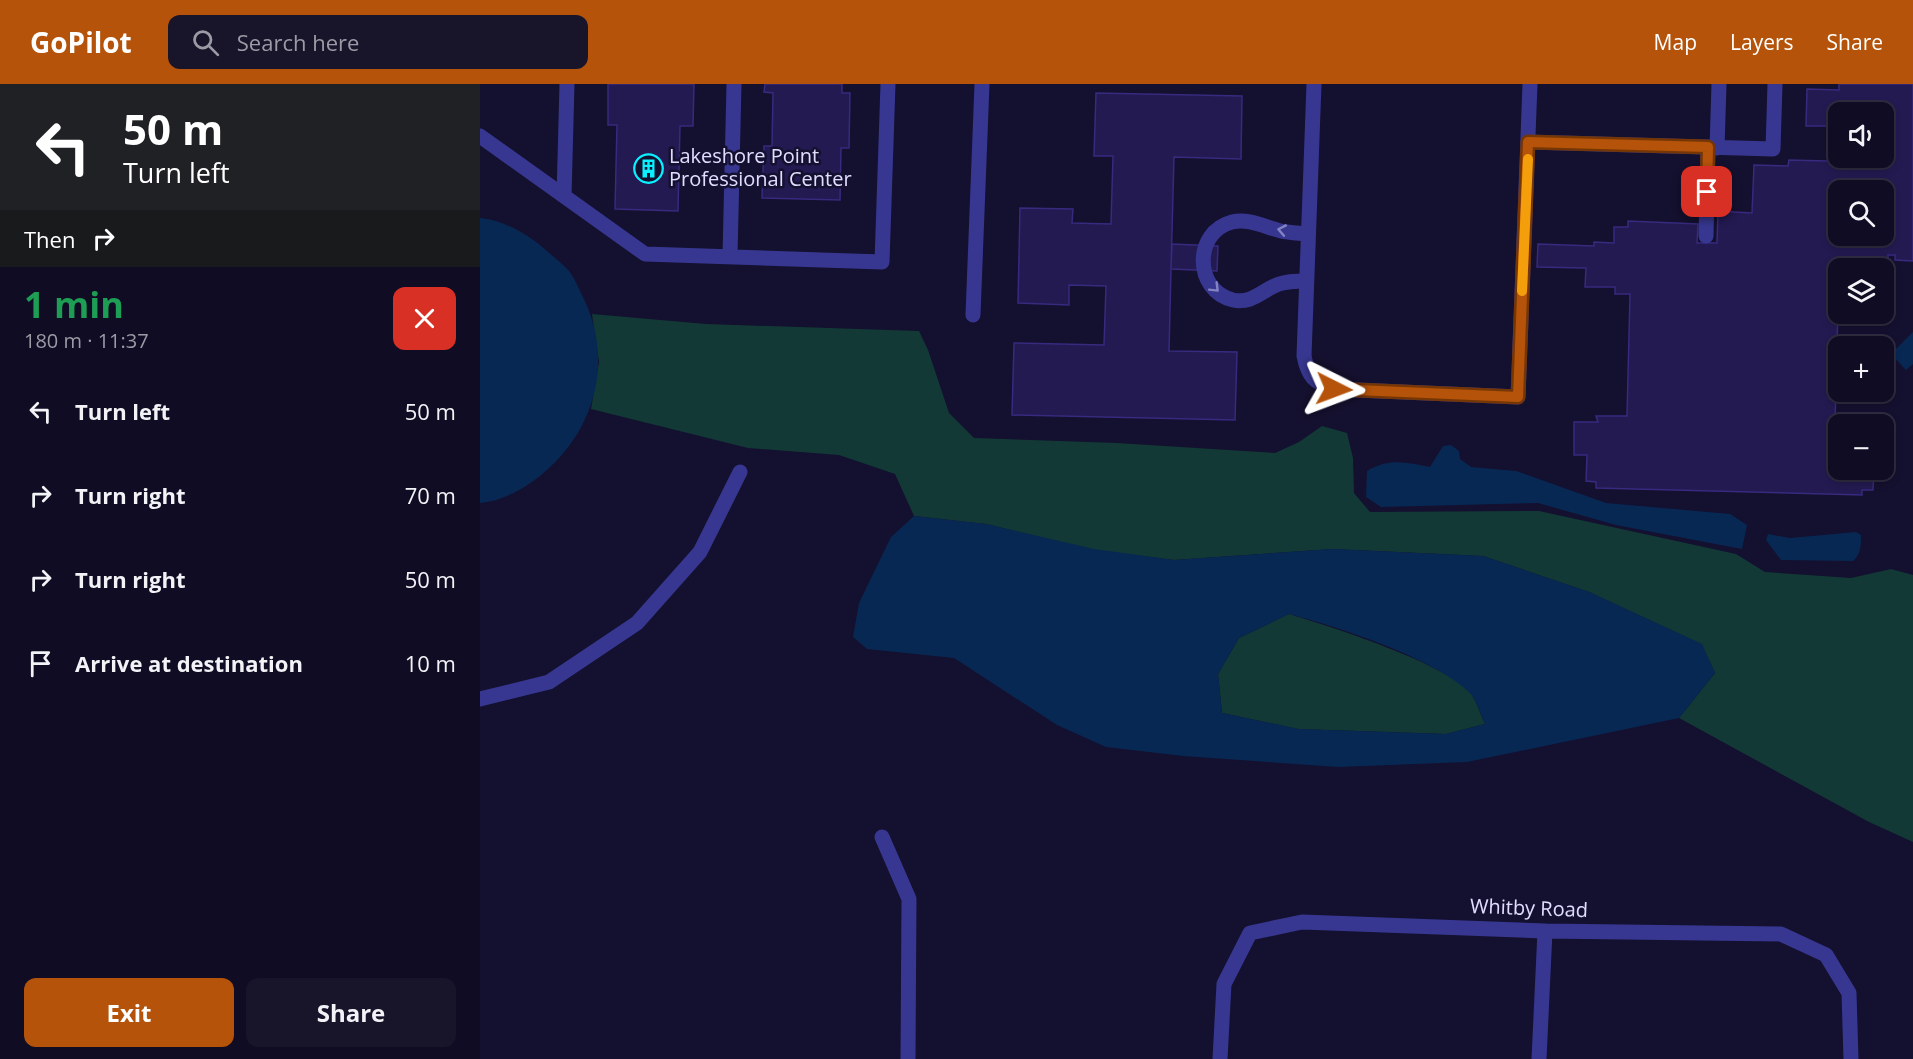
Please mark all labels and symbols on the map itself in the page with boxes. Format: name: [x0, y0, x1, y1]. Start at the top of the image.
place label: Lakeshore Point Professional Center: [669, 142, 852, 192]
building icon: Lakeshore Point Professional Center: [632, 152, 664, 184]
pin: [1681, 166, 1732, 217]
one-way arrow: [1277, 224, 1287, 237]
one-way arrow: [1208, 281, 1219, 292]
position arrow: [1302, 357, 1366, 421]
street label: Whitby Road: [1470, 892, 1588, 923]

